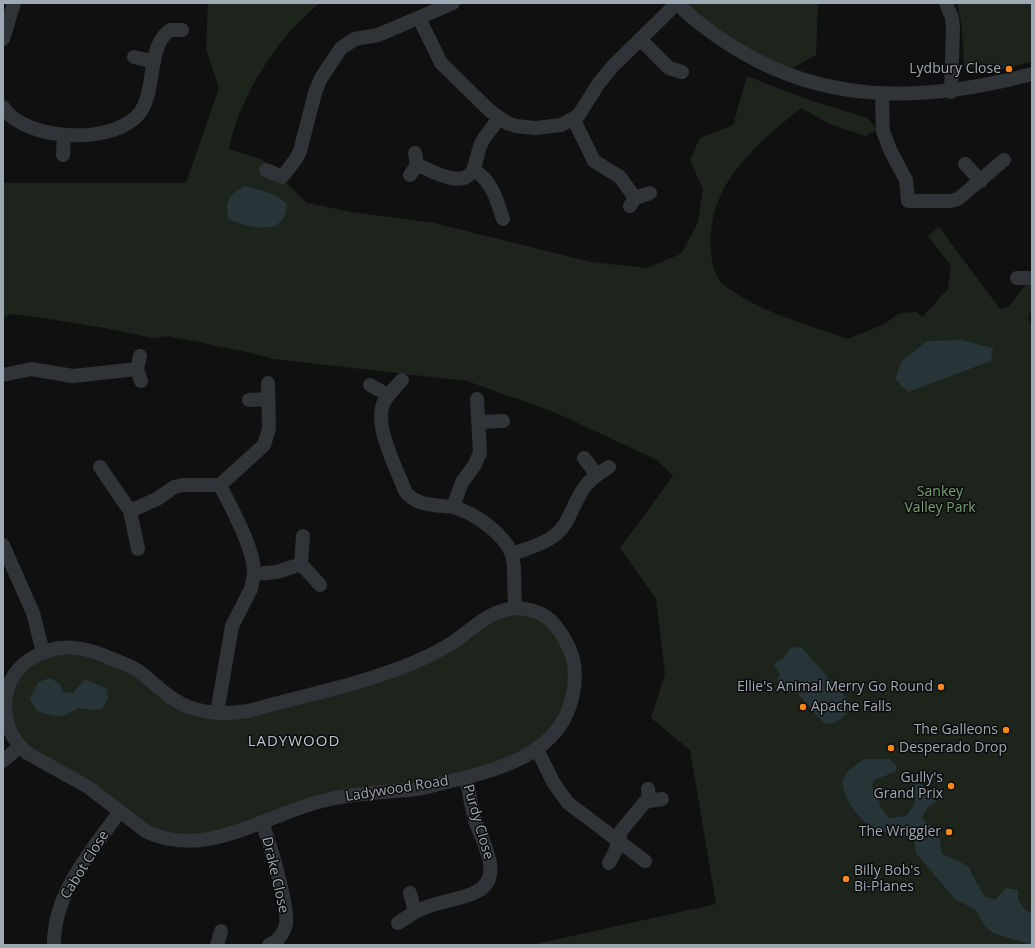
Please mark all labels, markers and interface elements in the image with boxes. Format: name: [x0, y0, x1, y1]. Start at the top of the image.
place label: Lydbury Close: [909, 61, 1001, 77]
marker: Lydbury Close: [1004, 64, 1014, 74]
park label: Sankey Valley Park: [905, 484, 975, 516]
place label: Ellie's Animal Merry Go Round: [737, 679, 933, 695]
marker: Ellie's Animal Merry Go Round: [936, 682, 946, 692]
place label: Apache Falls: [811, 699, 892, 715]
marker: Apache Falls: [798, 702, 808, 712]
place label: The Galleons: [914, 722, 998, 738]
marker: The Galleons: [1001, 725, 1011, 735]
district label: LADYWOOD: [248, 733, 340, 751]
place label: Desperado Drop: [899, 740, 1007, 756]
marker: Desperado Drop: [886, 743, 896, 753]
place label: Gully's Grand Prix: [874, 770, 943, 802]
street label: Ladywood Road: [344, 773, 450, 805]
marker: Gully's Grand Prix: [946, 781, 956, 791]
street label: Purdy Close: [459, 783, 497, 861]
place label: The Wriggler: [859, 824, 941, 840]
marker: The Wriggler: [944, 827, 954, 837]
street label: Cabot Close: [57, 828, 113, 902]
street label: Drake Close: [258, 835, 292, 915]
place label: Billy Bob's Bi-Planes: [854, 863, 920, 896]
marker: Billy Bob's Bi-Planes: [841, 874, 851, 884]

